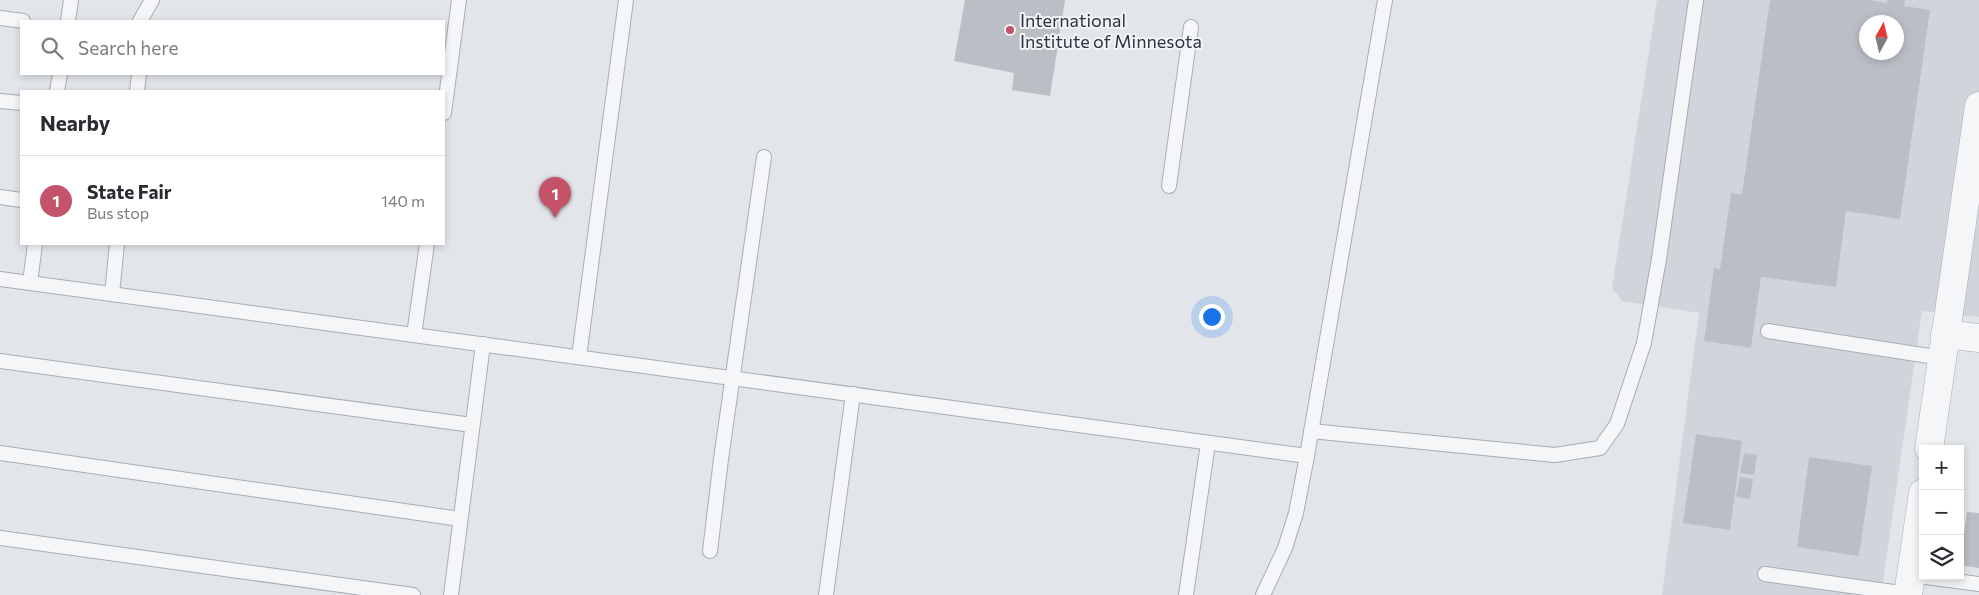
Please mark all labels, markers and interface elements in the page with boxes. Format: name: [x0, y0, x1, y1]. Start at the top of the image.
place label: International Institute of Minnesota: [1020, 9, 1202, 52]
north arrow: [1859, 15, 1904, 60]
search box: [20, 20, 445, 75]
marker: International Institute of Minnesota: [1004, 24, 1016, 36]
icon: search: [38, 34, 66, 62]
text: Search here: [78, 36, 178, 59]
text: Nearby: [40, 110, 110, 135]
pin: 1: [539, 177, 571, 218]
text: State Fair: [87, 180, 172, 203]
text: 1: [52, 191, 60, 210]
text: 140 m: [381, 191, 425, 210]
text: Bus stop: [87, 203, 149, 222]
your location: [1199, 304, 1225, 330]
map controls: [1919, 445, 1964, 580]
button: +: [1919, 445, 1964, 490]
button: −: [1919, 490, 1964, 535]
button: layers: [1919, 535, 1964, 580]

